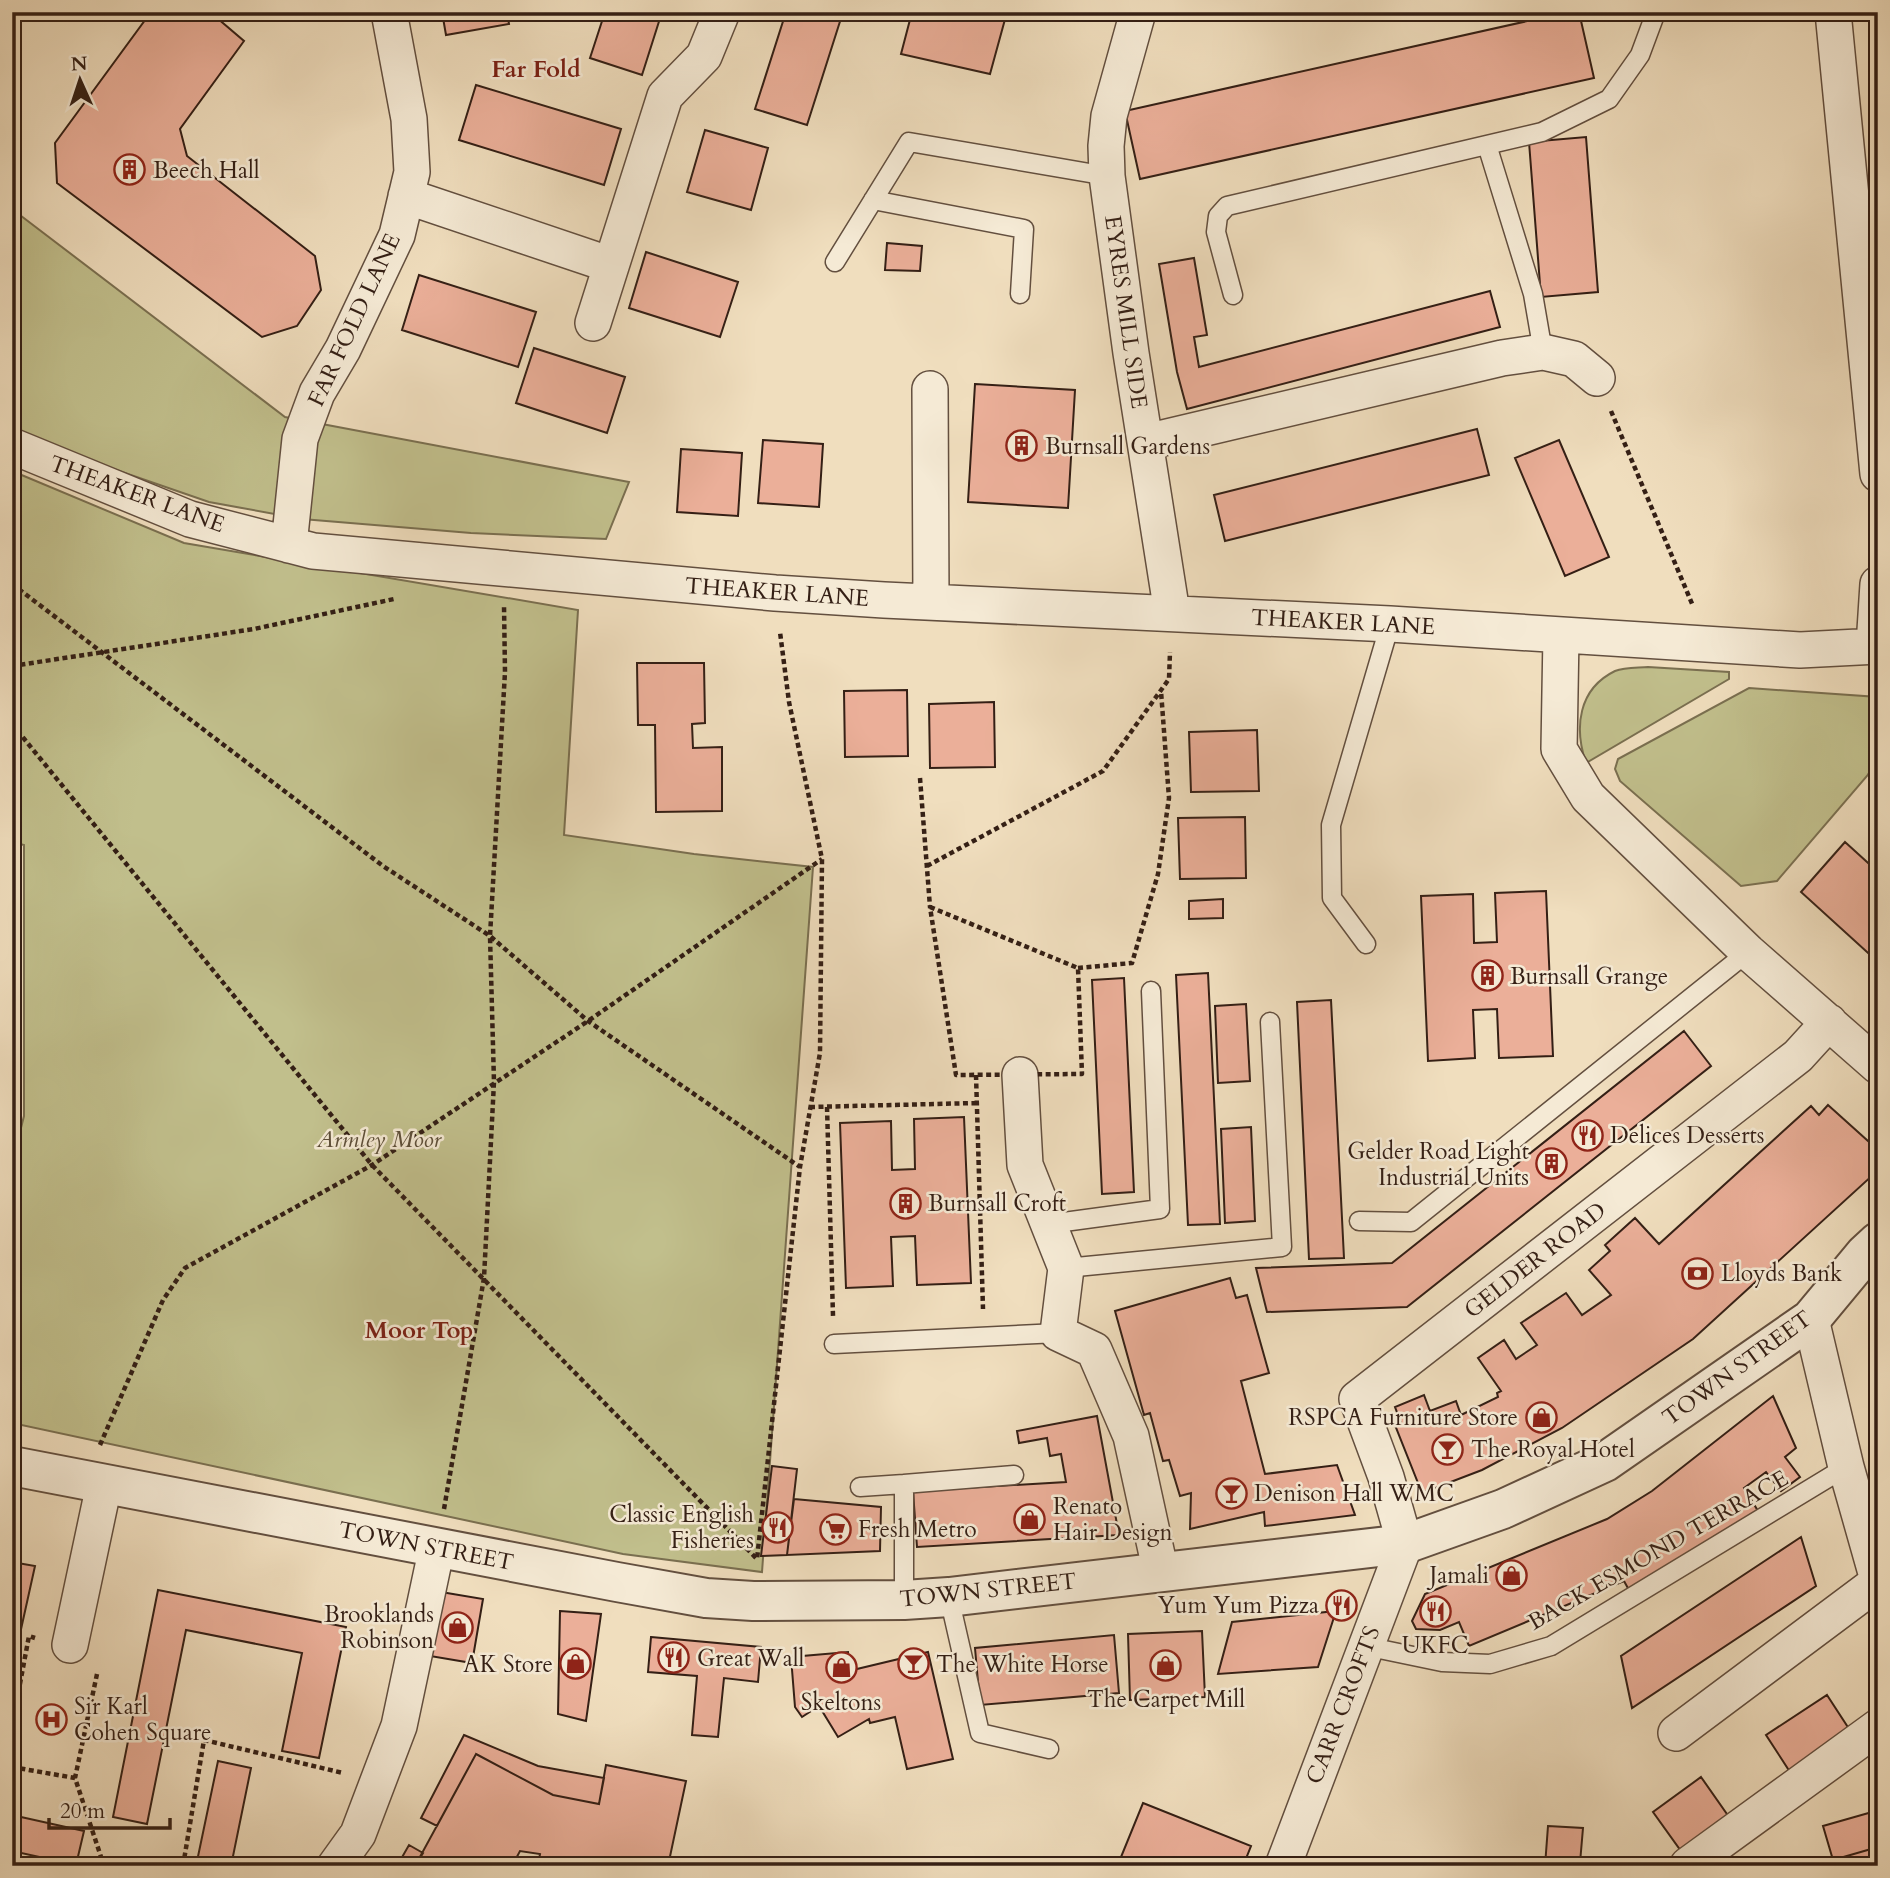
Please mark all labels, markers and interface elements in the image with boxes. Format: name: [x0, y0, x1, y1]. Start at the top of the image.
north arrow: [46, 46, 116, 116]
text: N: [70, 51, 89, 77]
district label: Far Fold: [491, 53, 581, 86]
building icon: Beech Hall: [113, 153, 147, 187]
place label: Beech Hall: [153, 155, 260, 186]
street label: EYRES MILL SIDE: [1097, 213, 1155, 411]
street label: FAR FOLD LANE: [300, 229, 408, 411]
building icon: Burnsall Gardens: [1005, 429, 1039, 463]
place label: Burnsall Gardens: [1045, 431, 1210, 462]
street label: THEAKER LANE: [45, 448, 229, 540]
street label: THEAKER LANE: [684, 570, 870, 614]
street label: THEAKER LANE: [1250, 602, 1436, 642]
building icon: Burnsall Grange: [1470, 959, 1504, 993]
place label: Burnsall Grange: [1510, 961, 1668, 992]
restaurant icon: Delices Desserts: [1570, 1118, 1604, 1152]
place label: Delices Desserts: [1610, 1120, 1765, 1151]
park label: Armley Moor: [316, 1124, 443, 1155]
place label: Gelder Road Light Industrial Units: [1347, 1136, 1529, 1193]
building icon: Gelder Road Light Industrial Units: [1535, 1147, 1569, 1181]
building icon: Burnsall Croft: [888, 1186, 922, 1220]
place label: Burnsall Croft: [928, 1188, 1066, 1219]
street label: GELDER ROAD: [1458, 1195, 1612, 1325]
bank icon: Lloyds Bank: [1681, 1256, 1715, 1290]
place label: Lloyds Bank: [1721, 1258, 1843, 1289]
street label: TOWN STREET: [1656, 1303, 1818, 1433]
district label: Moor Top: [365, 1314, 473, 1347]
shop icon: RSPCA Furniture Store: [1524, 1400, 1558, 1434]
place label: RSPCA Furniture Store: [1288, 1402, 1518, 1433]
bar icon: The Royal Hotel: [1431, 1432, 1465, 1466]
place label: The Royal Hotel: [1471, 1434, 1635, 1465]
street label: BACK ESMOND TERRACE: [1522, 1463, 1794, 1637]
bar icon: Denison Hall WMC: [1214, 1476, 1248, 1510]
place label: Denison Hall WMC: [1254, 1478, 1454, 1509]
place label: Renato Hair Design: [1053, 1491, 1172, 1548]
place label: Classic English Fisheries: [609, 1499, 754, 1556]
shop icon: Renato Hair Design: [1013, 1502, 1047, 1536]
restaurant icon: Classic English Fisheries: [760, 1510, 794, 1544]
supermarket icon: Fresh Metro: [818, 1512, 852, 1546]
street label: TOWN STREET: [336, 1514, 516, 1578]
place label: Fresh Metro: [858, 1514, 977, 1545]
shop icon: Jamali: [1495, 1558, 1529, 1592]
place label: Jamali: [1427, 1560, 1489, 1591]
street label: TOWN STREET: [898, 1565, 1078, 1615]
restaurant icon: Yum Yum Pizza: [1325, 1588, 1359, 1622]
place label: Yum Yum Pizza: [1158, 1590, 1319, 1621]
restaurant icon: UKFC: [1418, 1594, 1452, 1628]
place label: Brooklands Robinson: [324, 1599, 434, 1656]
shop icon: Brooklands Robinson: [440, 1610, 474, 1644]
street label: CARR CROFTS: [1299, 1622, 1387, 1788]
place label: UKFC: [1402, 1630, 1468, 1661]
restaurant icon: Great Wall: [657, 1641, 691, 1675]
place label: Great Wall: [697, 1643, 805, 1674]
shop icon: AK Store: [559, 1647, 593, 1681]
bar icon: The White Horse: [896, 1647, 930, 1681]
shop icon: The Carpet Mill: [1149, 1648, 1183, 1682]
place label: AK Store: [463, 1649, 553, 1680]
place label: The White Horse: [936, 1649, 1109, 1680]
shop icon: Skeltons: [824, 1651, 858, 1685]
place label: The Carpet Mill: [1087, 1684, 1245, 1715]
place label: Skeltons: [801, 1687, 881, 1718]
place label: Sir Karl Cohen Square: [74, 1691, 212, 1748]
hospital icon: Sir Karl Cohen Square: [34, 1702, 68, 1736]
scale bar: [49, 1787, 170, 1831]
text: 20 m: [60, 1797, 105, 1826]

